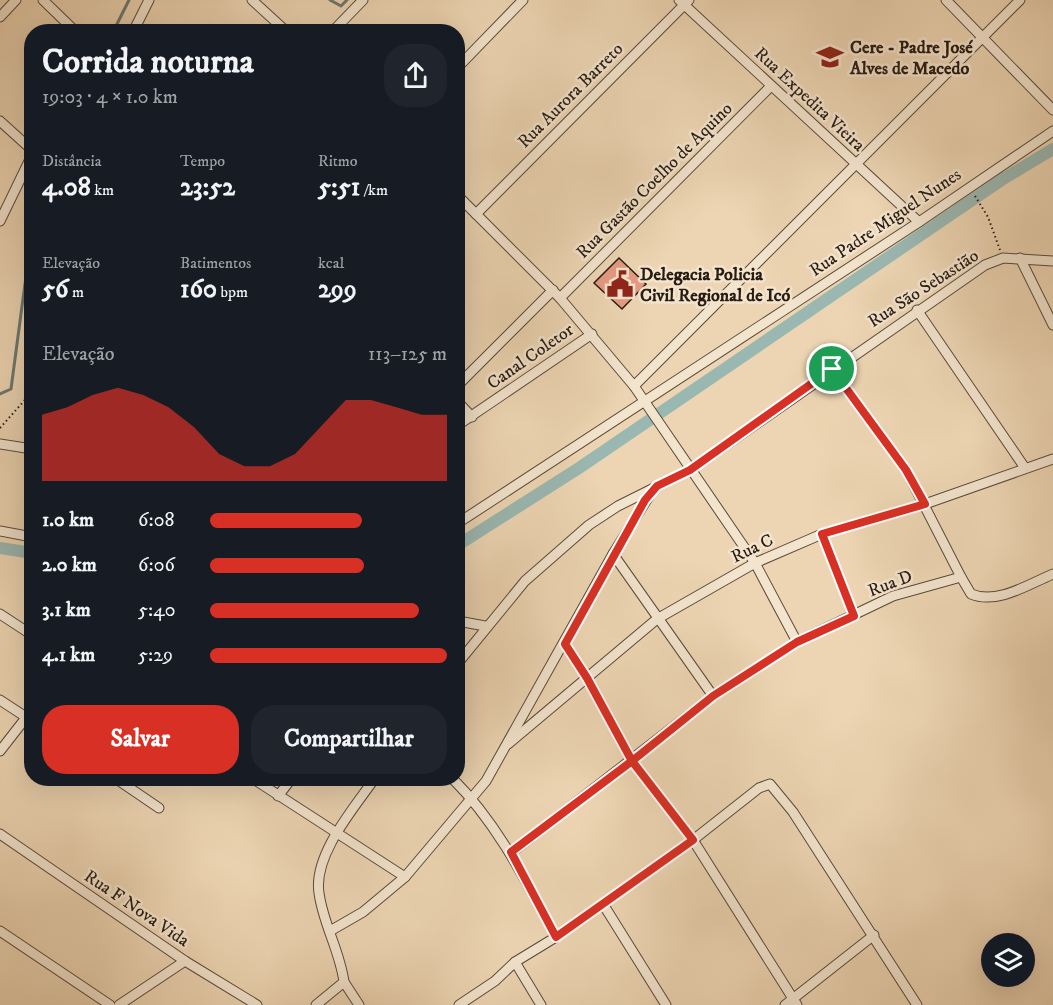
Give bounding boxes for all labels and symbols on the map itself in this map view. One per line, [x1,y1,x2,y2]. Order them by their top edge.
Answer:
place label: Cere - Padre José Alves de Macedo [849,37,973,80]
street label: Rua Aurora Barreto [513,38,628,153]
school or university icon: Cere - Padre José Alves de Macedo [815,42,845,72]
street label: Rua Expedita Vieira [749,43,870,157]
street label: Rua Gastão Coelho de Aquino [572,98,738,263]
street label: Rua Padre Miguel Nunes [805,164,966,282]
street label: Rua São Sebastião [864,245,983,333]
place label: Delegacia Policia Civil Regional de Icó [640,264,790,307]
public building icon: Delegacia Policia Civil Regional de Icó [605,269,635,299]
street label: Canal Coletor [483,319,578,395]
pin [806,343,857,394]
street label: Rua C [728,529,777,568]
street label: Rua D [865,565,916,602]
street label: Rua F Nova Vida [80,866,194,952]

